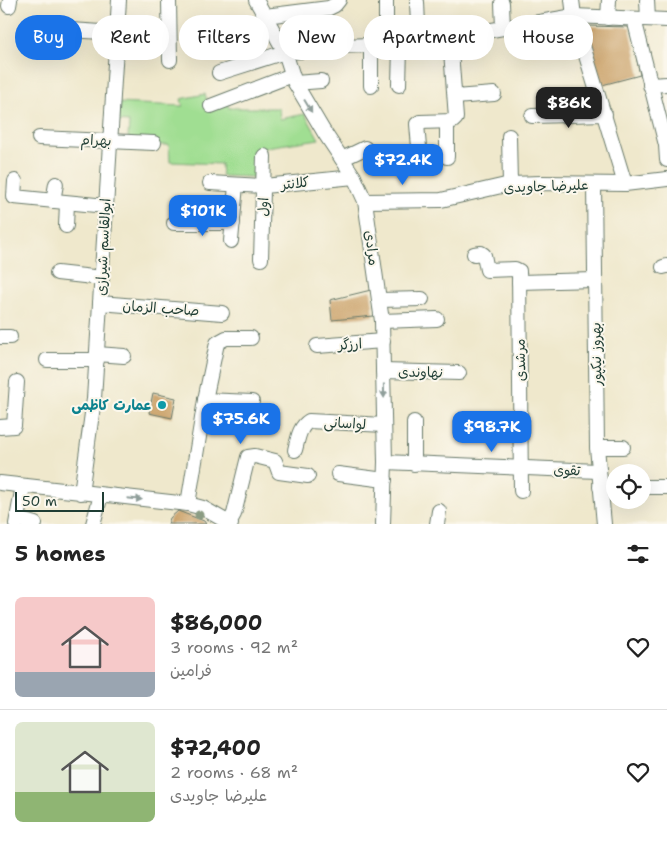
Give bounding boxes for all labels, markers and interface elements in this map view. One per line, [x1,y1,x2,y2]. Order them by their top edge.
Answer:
chip: Buy [15,15,82,60]
chip: Rent [92,15,169,60]
chip: Filters [179,15,269,60]
chip: New [279,15,354,60]
chip: Apartment [364,15,494,60]
chip: House [504,15,593,60]
pin: $86K [539,86,599,129]
text: $86K [547,92,591,113]
one-way arrow [304,99,313,112]
street label: بهرام [80,130,112,152]
pin: $72.4K [362,144,444,186]
text: $72.4K [374,149,432,170]
street label: کلانتر [279,173,310,194]
street label: علیرضا جاویدی [503,176,589,196]
pin: $101K [168,194,238,237]
street label: اول [254,197,272,217]
street label: ابوالقاسم شیرازی [91,198,117,296]
text: $101K [180,200,226,221]
street label: مرادی [361,229,383,267]
street label: صاحب الزمان [122,296,200,320]
street label: بهروز نیکپور [586,322,607,387]
street label: ارزگر [336,334,363,354]
street label: مرشدی [511,339,529,381]
street label: نهاوندی [398,363,444,381]
one-way arrow [380,383,388,399]
place label: عمارت کاظمی [71,396,152,414]
marker: عمارت کاظمی [156,399,168,411]
pin: $75.6K [200,402,282,445]
text: $75.6K [212,408,270,429]
pin: $98.7K [451,410,533,453]
street label: لواسانی [323,413,367,433]
text: $98.7K [463,416,521,437]
street label: تقوی [553,461,582,479]
map controls [606,464,651,509]
button: locate [606,464,651,509]
scale bar [15,489,104,512]
text: 50 m [22,492,57,510]
one-way arrow [128,495,144,503]
text: 5 homes [15,540,106,568]
icon: filters [624,540,652,568]
text: $86,000 [170,609,263,637]
icon: home [55,617,115,677]
icon: heart [624,633,652,661]
text: 3 rooms · 92 m² [170,637,298,658]
text: فرامین [170,660,212,681]
text: $72,400 [170,734,261,762]
icon: home [55,742,115,802]
icon: heart [624,758,652,786]
text: 2 rooms · 68 m² [170,762,298,783]
text: علیرضا جاویدی [170,785,267,806]

